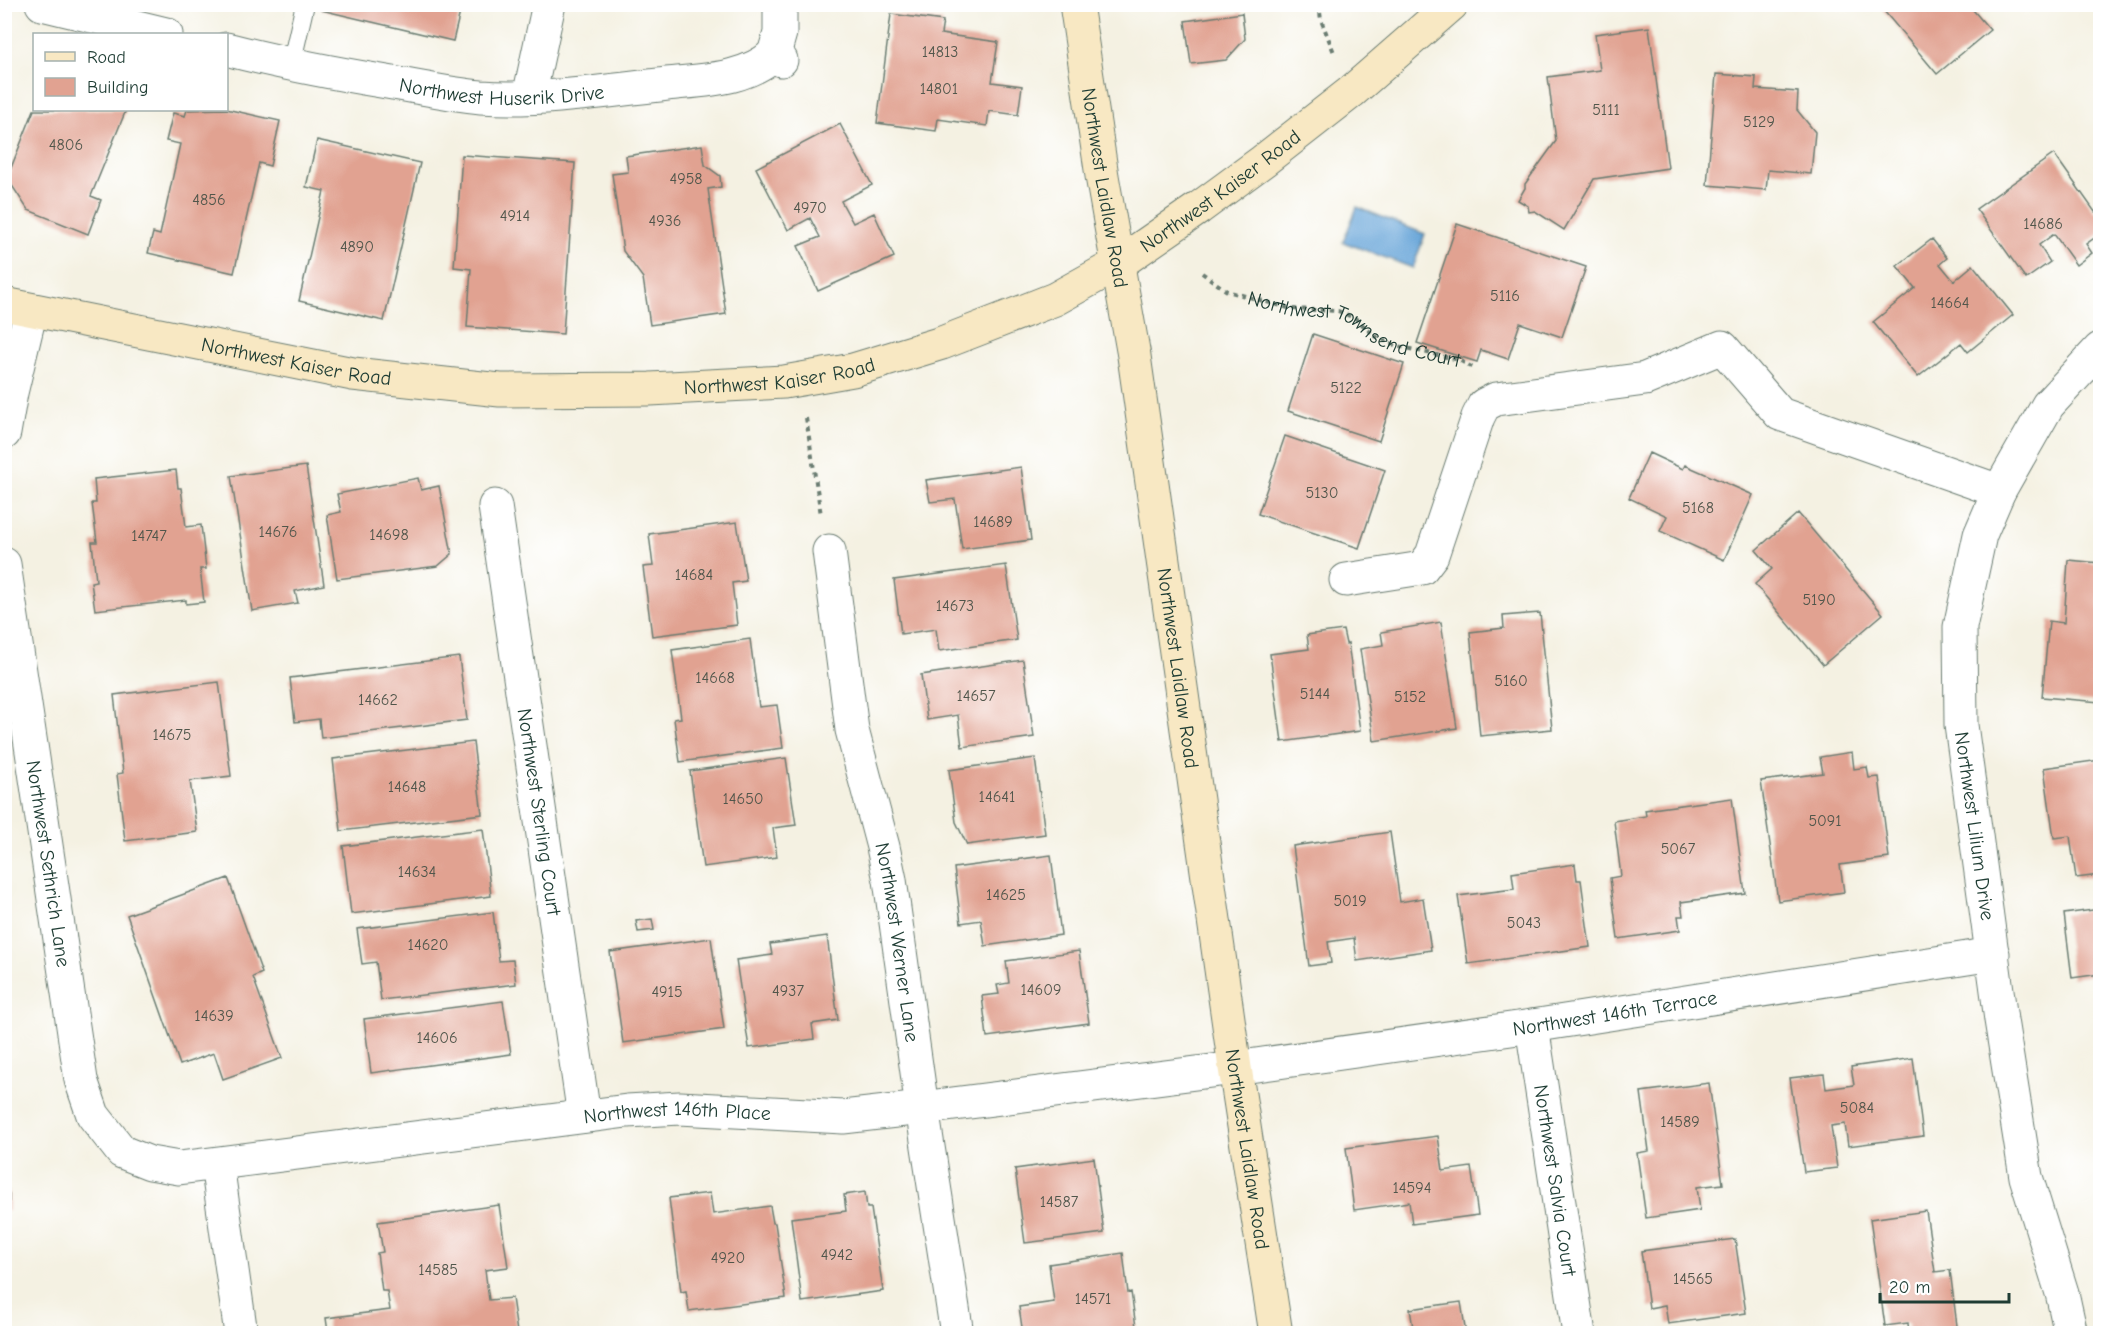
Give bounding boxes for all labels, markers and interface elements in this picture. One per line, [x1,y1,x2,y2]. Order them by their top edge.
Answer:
legend [33,33,228,111]
house number: 14813 [922,43,958,61]
text: Road [87,47,126,68]
street label: Northwest Huserik Drive [397,73,605,110]
text: Building [87,77,149,98]
house number: 14801 [920,80,958,98]
street label: Northwest Laidlaw Road [1077,86,1133,290]
house number: 5111 [1592,101,1620,119]
house number: 5129 [1743,113,1775,131]
street label: Northwest Kaiser Road [1136,125,1305,257]
house number: 4806 [49,136,83,154]
house number: 4958 [669,170,703,188]
house number: 4856 [192,191,226,209]
house number: 4970 [793,199,827,217]
house number: 4914 [500,207,530,225]
house number: 4936 [648,212,682,230]
house number: 14686 [2023,215,2063,233]
house number: 4890 [340,238,374,256]
street label: Northwest Townsend Court [1245,286,1464,372]
house number: 5116 [1490,287,1520,305]
house number: 14664 [1930,294,1970,312]
street label: Northwest Kaiser Road [199,333,392,390]
street label: Northwest Kaiser Road [683,353,878,399]
house number: 5122 [1330,379,1362,397]
house number: 5130 [1306,484,1338,502]
house number: 5168 [1682,499,1714,517]
house number: 14689 [973,513,1013,531]
house number: 14676 [259,523,297,541]
house number: 14698 [369,526,409,544]
house number: 14747 [131,527,167,545]
house number: 14684 [675,566,713,584]
street label: Northwest Laidlaw Road [1152,566,1203,770]
house number: 5190 [1802,591,1836,609]
house number: 14673 [936,597,974,615]
house number: 14668 [695,669,735,687]
house number: 5160 [1494,672,1528,690]
house number: 5144 [1300,685,1330,703]
house number: 14657 [957,687,996,705]
house number: 5152 [1394,688,1426,706]
house number: 14662 [358,691,398,709]
street label: Northwest Sterling Court [513,707,566,918]
house number: 14675 [153,726,191,744]
street label: Northwest Lilium Drive [1950,730,1999,922]
street label: Northwest Sethrich Lane [21,759,75,969]
house number: 14648 [388,778,426,796]
house number: 14641 [979,788,1015,806]
house number: 14650 [722,790,764,808]
house number: 5091 [1808,812,1842,830]
house number: 5067 [1661,840,1696,858]
street label: Northwest Werner Lane [870,841,924,1044]
house number: 14634 [398,863,436,881]
house number: 14625 [986,886,1026,904]
house number: 5019 [1333,892,1367,910]
house number: 5043 [1507,914,1541,932]
house number: 14620 [408,936,448,954]
house number: 14609 [1021,981,1061,999]
house number: 4937 [772,982,804,1000]
house number: 4915 [651,983,683,1001]
street label: Northwest 146th Terrace [1511,986,1719,1041]
house number: 14639 [194,1007,234,1025]
house number: 14606 [416,1029,458,1047]
street label: Northwest Laidlaw Road [1220,1048,1274,1251]
street label: Northwest Salvia Court [1529,1083,1581,1279]
street label: Northwest 146th Place [582,1097,771,1128]
house number: 5084 [1840,1099,1874,1117]
house number: 14589 [1660,1113,1700,1131]
house number: 14594 [1393,1179,1431,1197]
house number: 14587 [1040,1193,1079,1211]
house number: 4942 [821,1246,853,1264]
house number: 4920 [711,1249,745,1267]
house number: 14585 [418,1261,458,1279]
scale bar [1880,1266,2009,1304]
house number: 14565 [1673,1270,1713,1288]
text: 20 m [1889,1277,1930,1298]
house number: 14571 [1075,1290,1111,1308]

